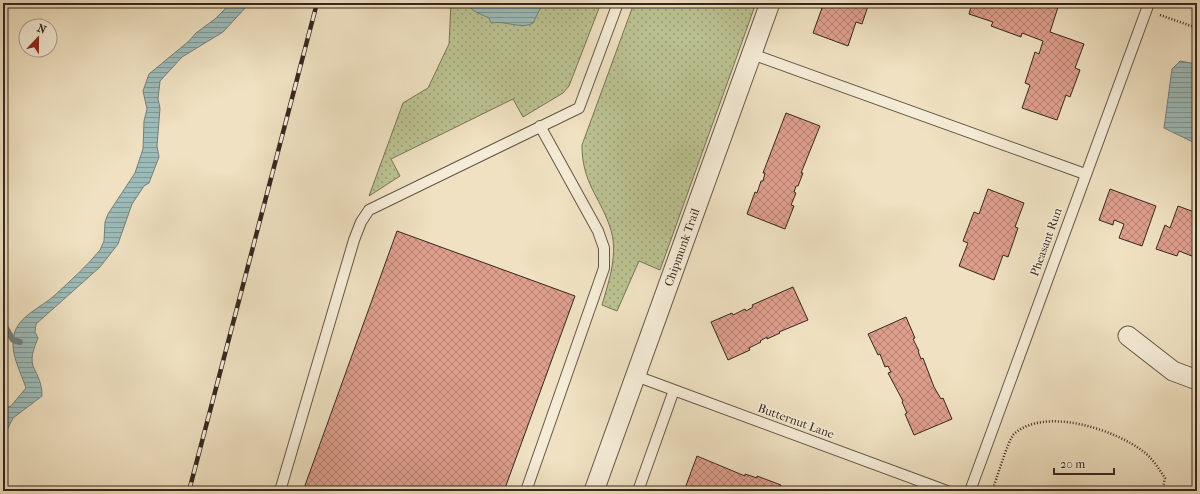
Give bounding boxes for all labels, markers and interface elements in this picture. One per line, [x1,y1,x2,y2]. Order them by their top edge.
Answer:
north arrow [18,18,58,58]
text: N [35,22,48,37]
street label: Chipmunk Trail [661,206,703,288]
street label: Pheasant Run [1027,206,1065,278]
street label: Butternut Lane [756,401,836,441]
scale bar [1054,450,1114,476]
text: 20 m [1060,457,1085,471]

